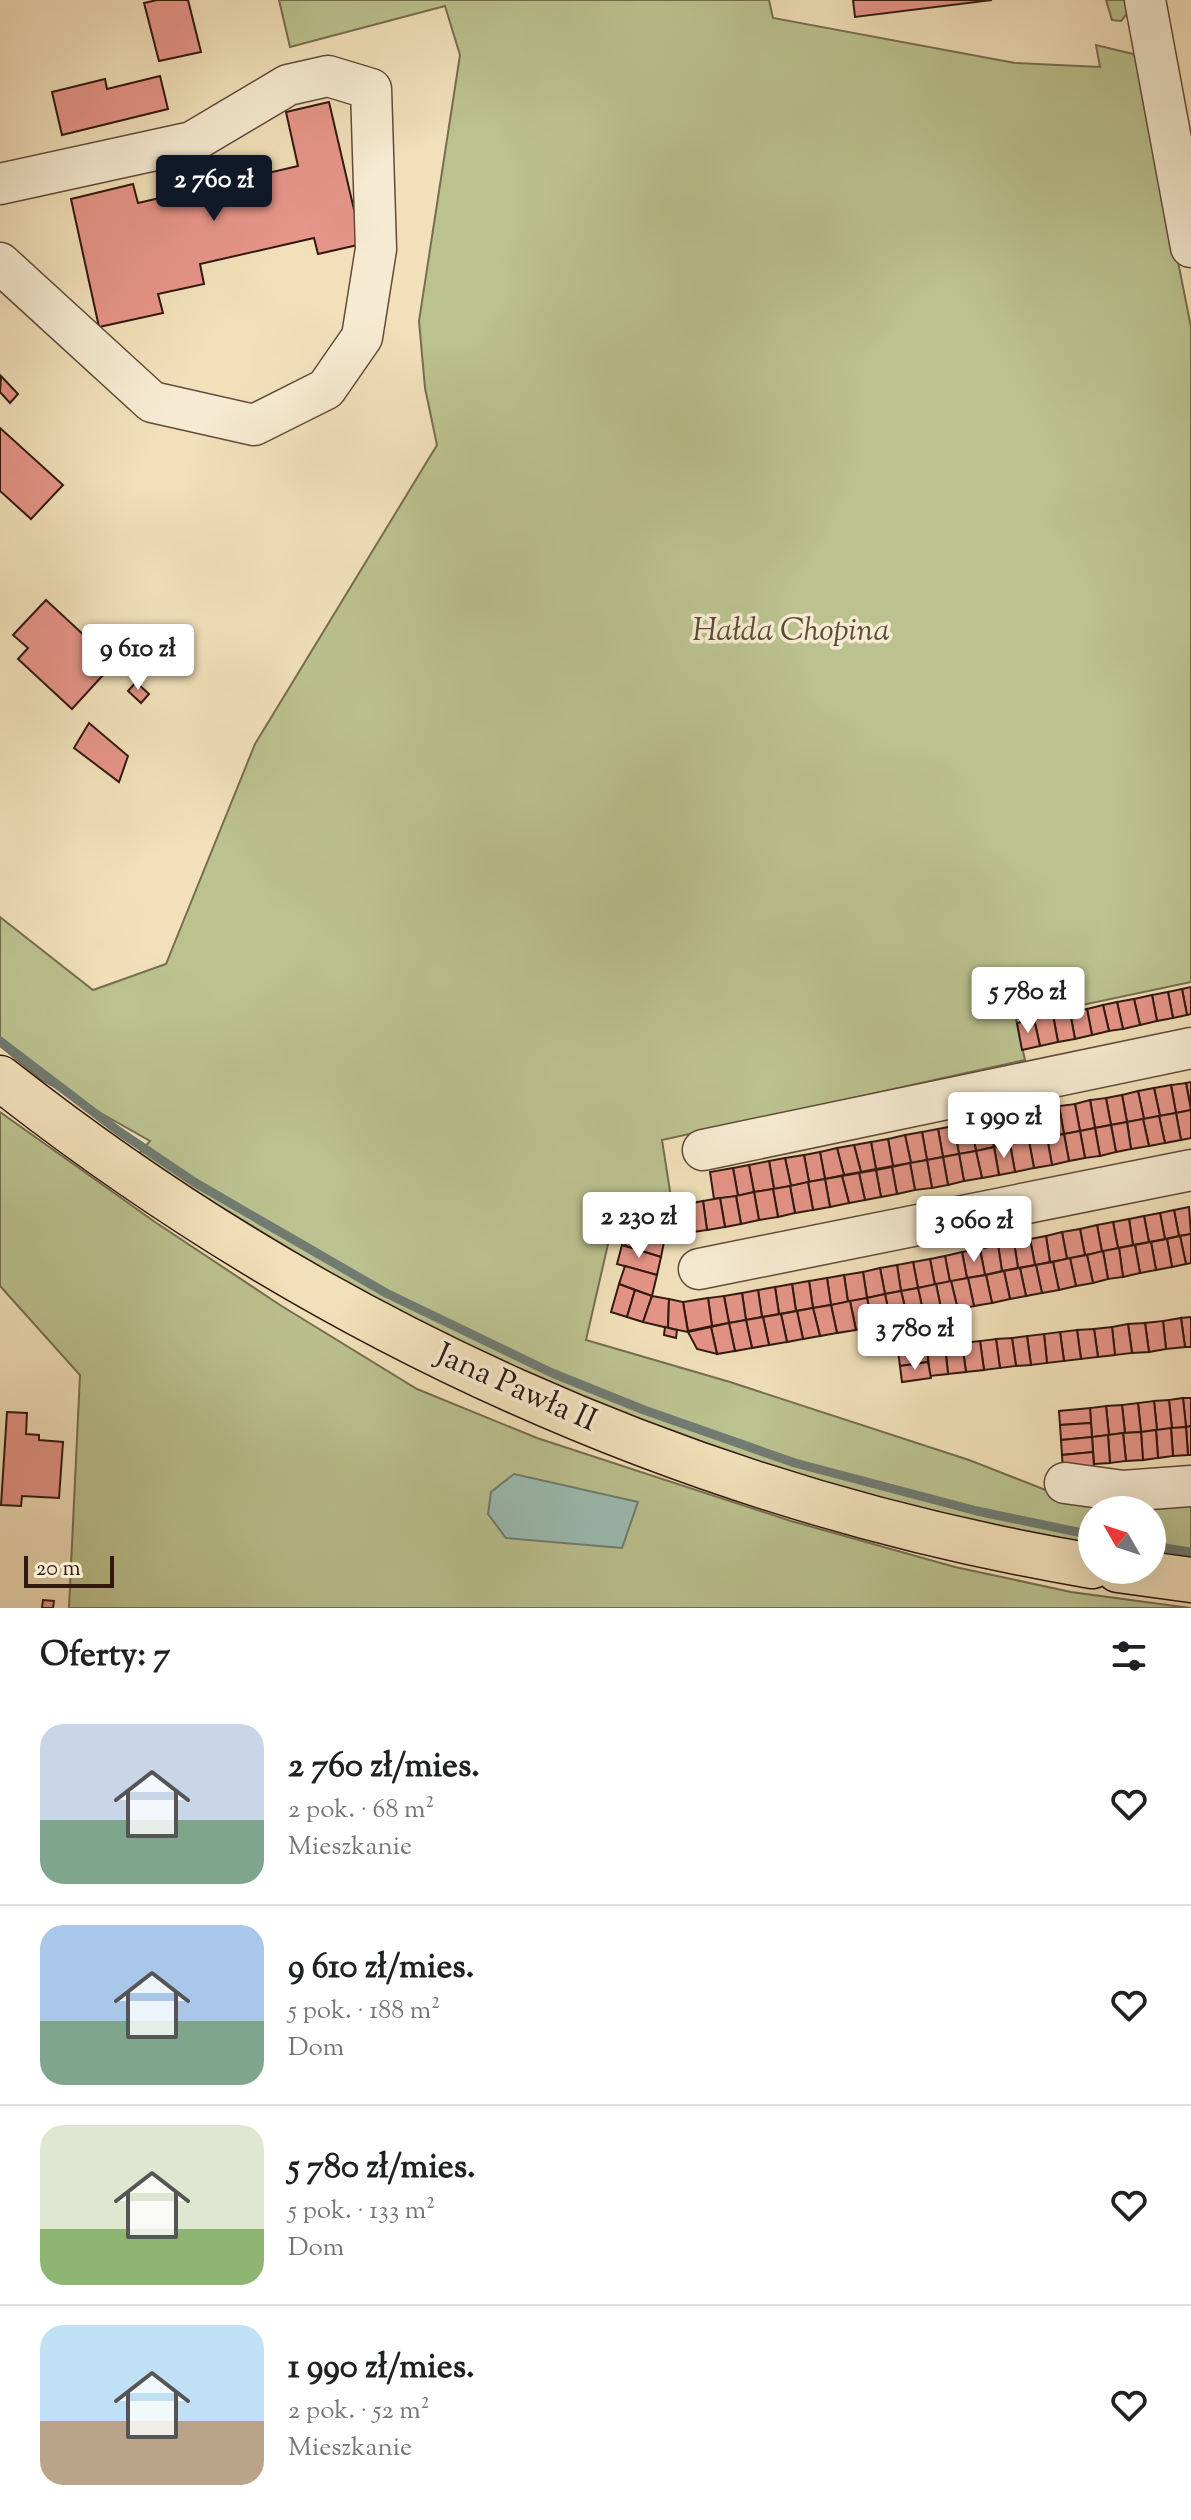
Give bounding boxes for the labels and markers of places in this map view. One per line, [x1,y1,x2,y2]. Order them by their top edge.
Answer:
pin: 2 760 zł [131,155,297,223]
pin: 9 610 zł [55,624,221,692]
pin: 5 780 zł [945,967,1111,1035]
pin: 1 990 zł [921,1092,1087,1160]
pin: 2 230 zł [556,1192,722,1260]
pin: 3 060 zł [891,1196,1057,1264]
pin: 3 780 zł [832,1304,998,1372]

